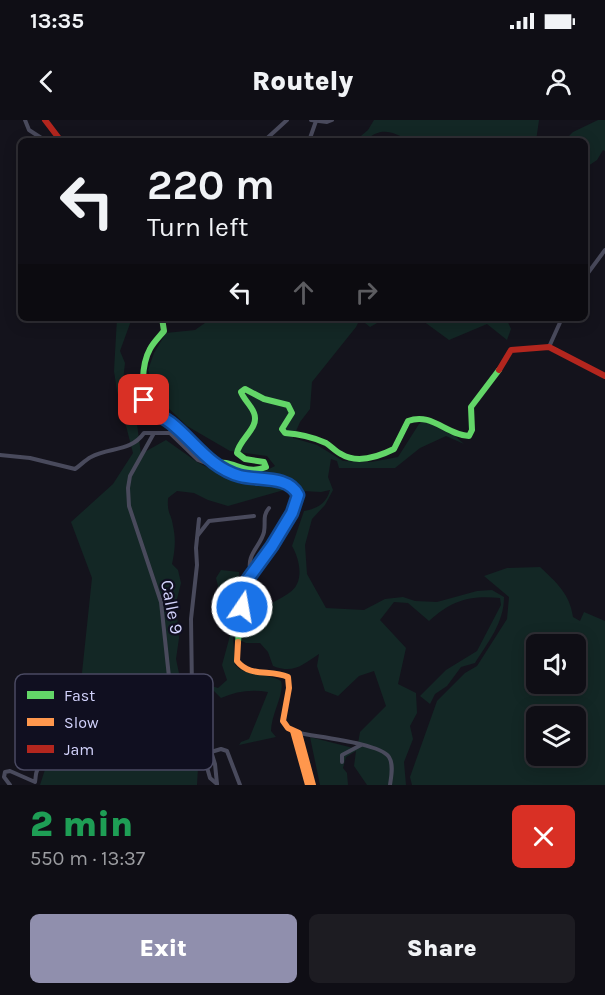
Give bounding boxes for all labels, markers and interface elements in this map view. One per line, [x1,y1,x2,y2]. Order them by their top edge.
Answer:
text: 13:35 [30,8,84,34]
icon: back [30,65,63,98]
text: Routely [252,65,353,97]
icon: person [542,65,575,98]
text: 220 m [147,160,275,210]
icon: left [48,162,126,240]
text: Turn left [147,211,248,243]
icon: left [224,276,257,309]
icon: ahead [287,276,320,309]
icon: right [350,276,383,309]
pin [118,374,169,425]
icon: arrive [127,383,160,416]
position arrow [210,575,274,639]
street label: Calle 9 [156,578,188,636]
map controls [526,634,586,766]
button: sound [526,634,586,694]
legend [15,674,213,770]
text: Fast [64,686,95,705]
button: layers [526,706,586,766]
text: Slow [64,713,99,732]
text: Jam [64,740,94,759]
text: 2 min [30,803,133,845]
button: close [512,805,575,868]
text: 550 m · 13:37 [30,847,145,870]
button: Exit [30,914,297,983]
button: Share [309,914,575,983]

